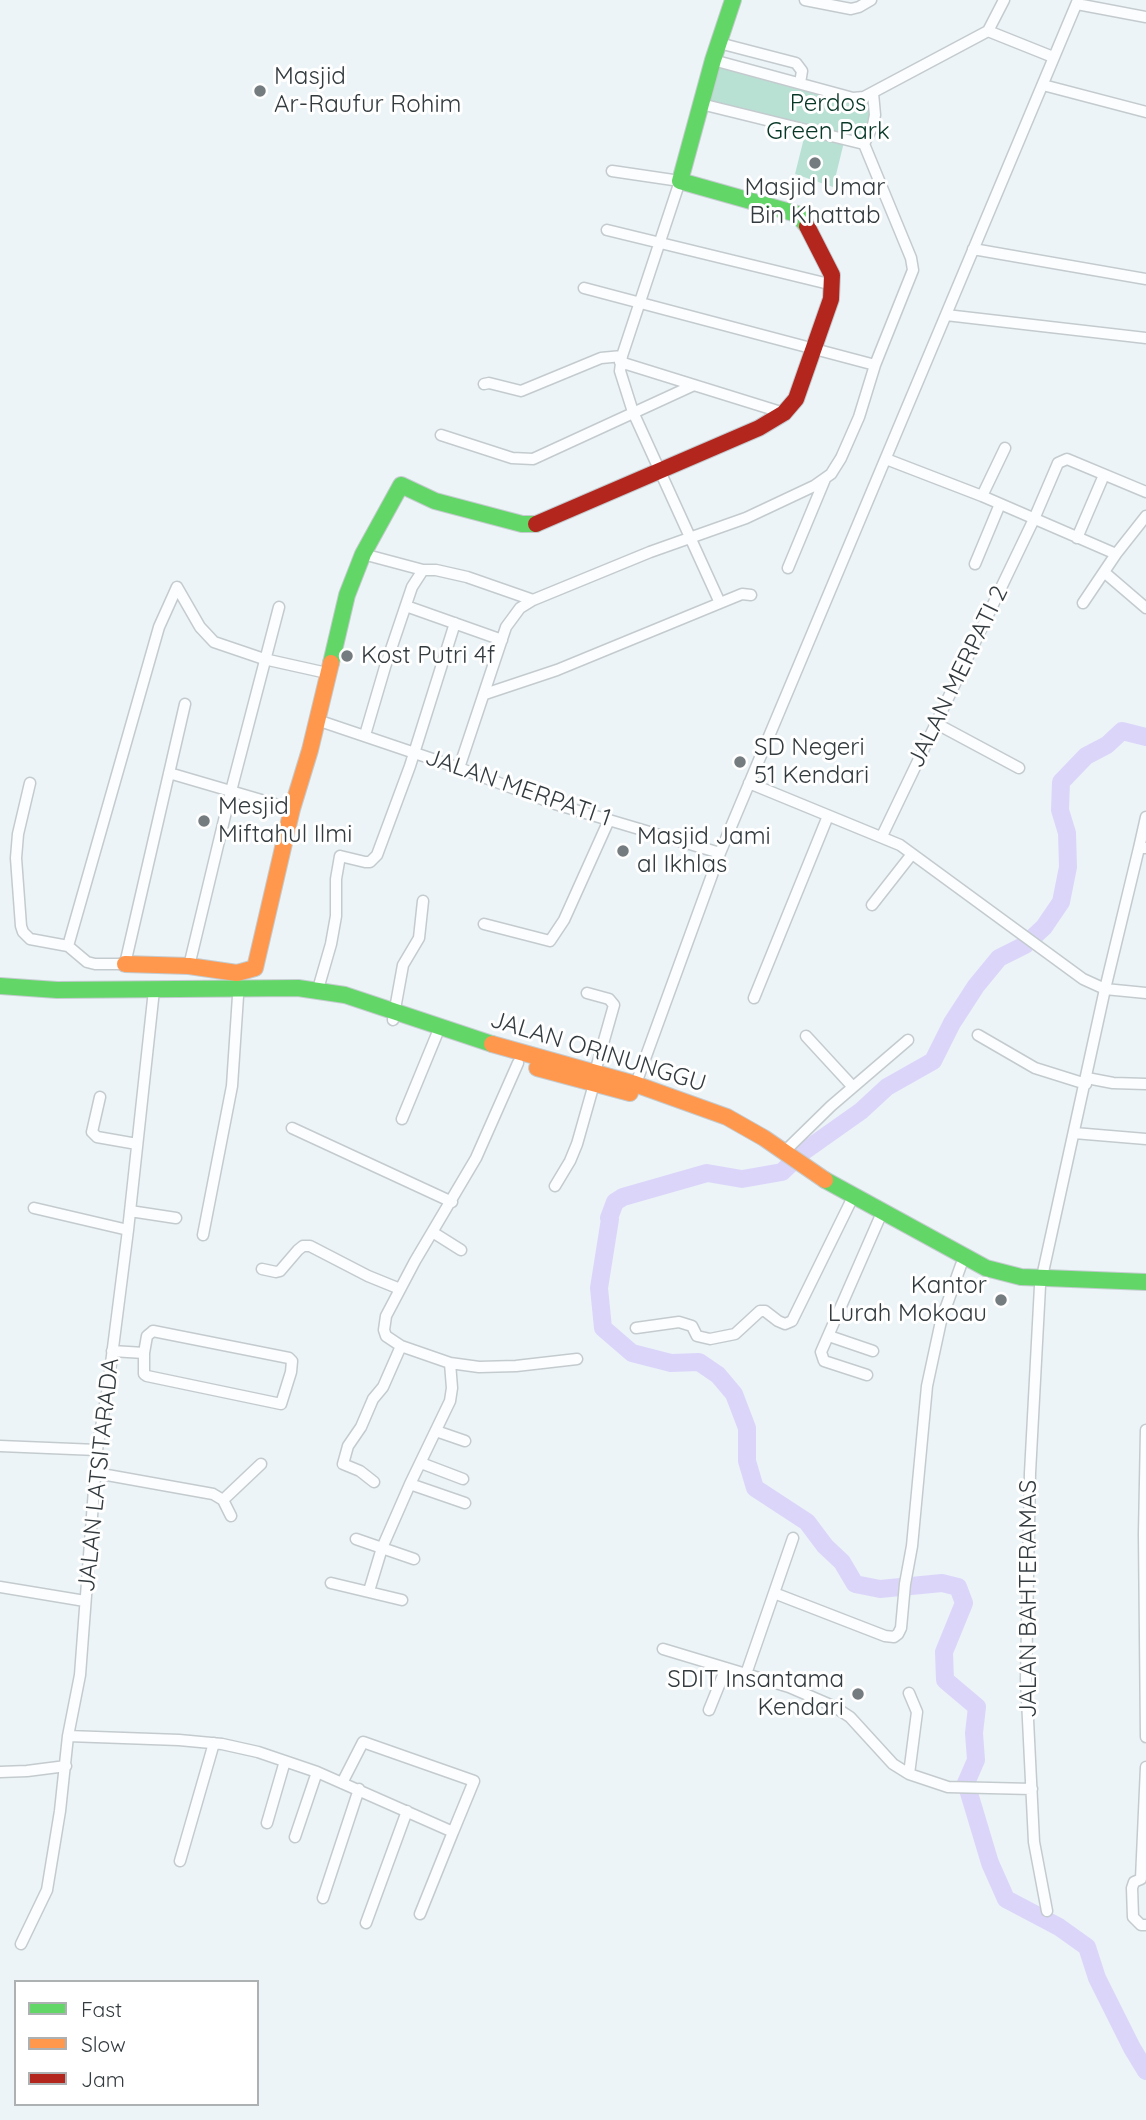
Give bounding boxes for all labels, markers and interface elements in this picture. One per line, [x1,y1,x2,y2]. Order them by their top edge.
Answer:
place label: Masjid Ar-Raufur Rohim [274,63,461,119]
marker: Masjid Ar-Raufur Rohim [252,83,268,99]
park label: Perdos Green Park [766,90,890,146]
marker: Masjid Umar Bin Khattab [807,155,823,171]
place label: Masjid Umar Bin Khattab [744,174,886,230]
street label: JALAN MERPATI 2 [901,581,1015,773]
place label: Kost Putri 4f [361,642,495,670]
marker: Kost Putri 4f [339,648,355,664]
place label: SD Negeri 51 Kendari [754,734,869,790]
street label: JALAN MERPATI 1 [421,743,615,833]
marker: SD Negeri 51 Kendari [732,754,748,770]
place label: Mesjid Miftahul Ilmi [218,793,352,849]
marker: Mesjid Miftahul Ilmi [196,813,212,829]
place label: Masjid Jami al Ikhlas [637,823,771,879]
marker: Masjid Jami al Ikhlas [615,843,631,859]
street label: JALAN ORINUNGGU [487,1005,709,1099]
place label: Kantor Lurah Mokoau [828,1272,987,1328]
marker: Kantor Lurah Mokoau [993,1292,1009,1308]
street label: JALAN LATSITARADA [72,1356,126,1594]
street label: JALAN BAHTERAMAS [1015,1480,1043,1718]
place label: SDIT Insantama Kendari [667,1666,844,1722]
marker: SDIT Insantama Kendari [850,1686,866,1702]
legend [14,1980,259,2106]
text: Fast [81,1996,122,2022]
text: Slow [81,2031,126,2057]
text: Jam [81,2066,125,2092]

